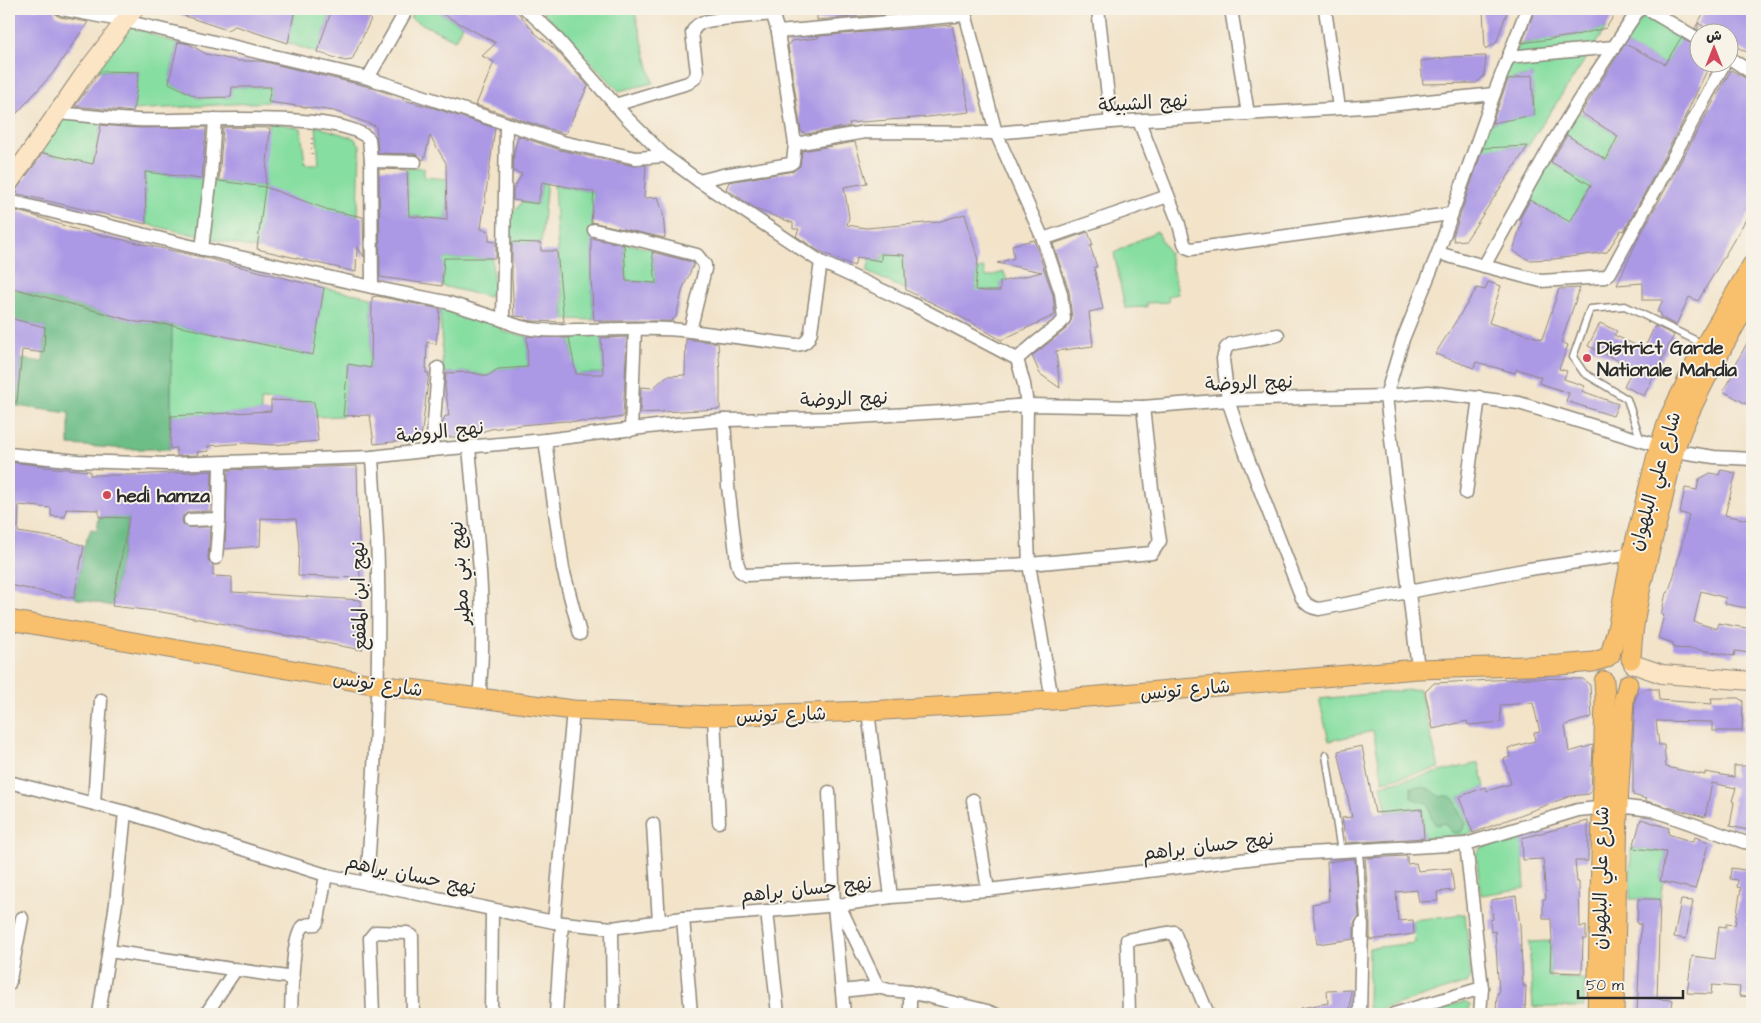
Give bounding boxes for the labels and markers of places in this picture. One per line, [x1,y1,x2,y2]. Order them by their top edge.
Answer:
place label: District Garde Nationale Mahdia [1597,335,1737,384]
marker: District Garde Nationale Mahdia [1581,352,1593,364]
place label: hedi hamza [117,483,210,510]
marker: hedi hamza [101,489,113,501]

